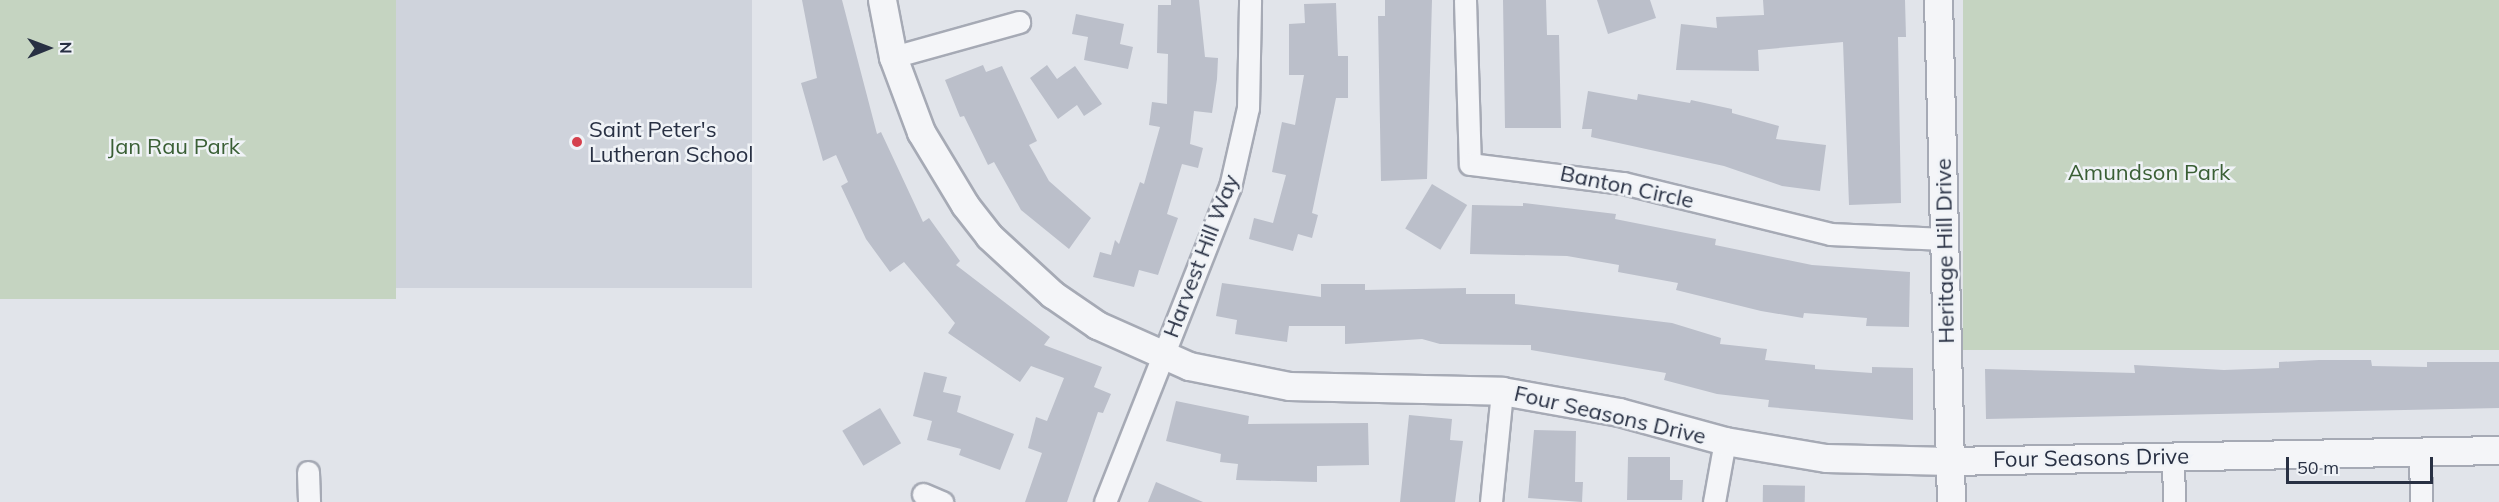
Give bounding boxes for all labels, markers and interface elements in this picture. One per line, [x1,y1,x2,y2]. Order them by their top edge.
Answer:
north arrow [18,18,78,78]
text: N [56,41,76,54]
place label: Saint Peter's Lutheran School [589,116,754,168]
park label: Jan Rau Park [108,134,240,160]
marker: Saint Peter's Lutheran School [570,135,584,149]
street label: Heritage Hill Drive [1930,158,1960,344]
street label: Banton Circle [1558,160,1696,214]
park label: Amundson Park [2068,160,2230,186]
street label: Harvest Hill Way [1158,171,1244,341]
street label: Four Seasons Drive [1512,380,1708,450]
street label: Four Seasons Drive [1993,443,2189,473]
scale bar [2289,445,2436,483]
text: 50 m [2297,456,2339,479]

